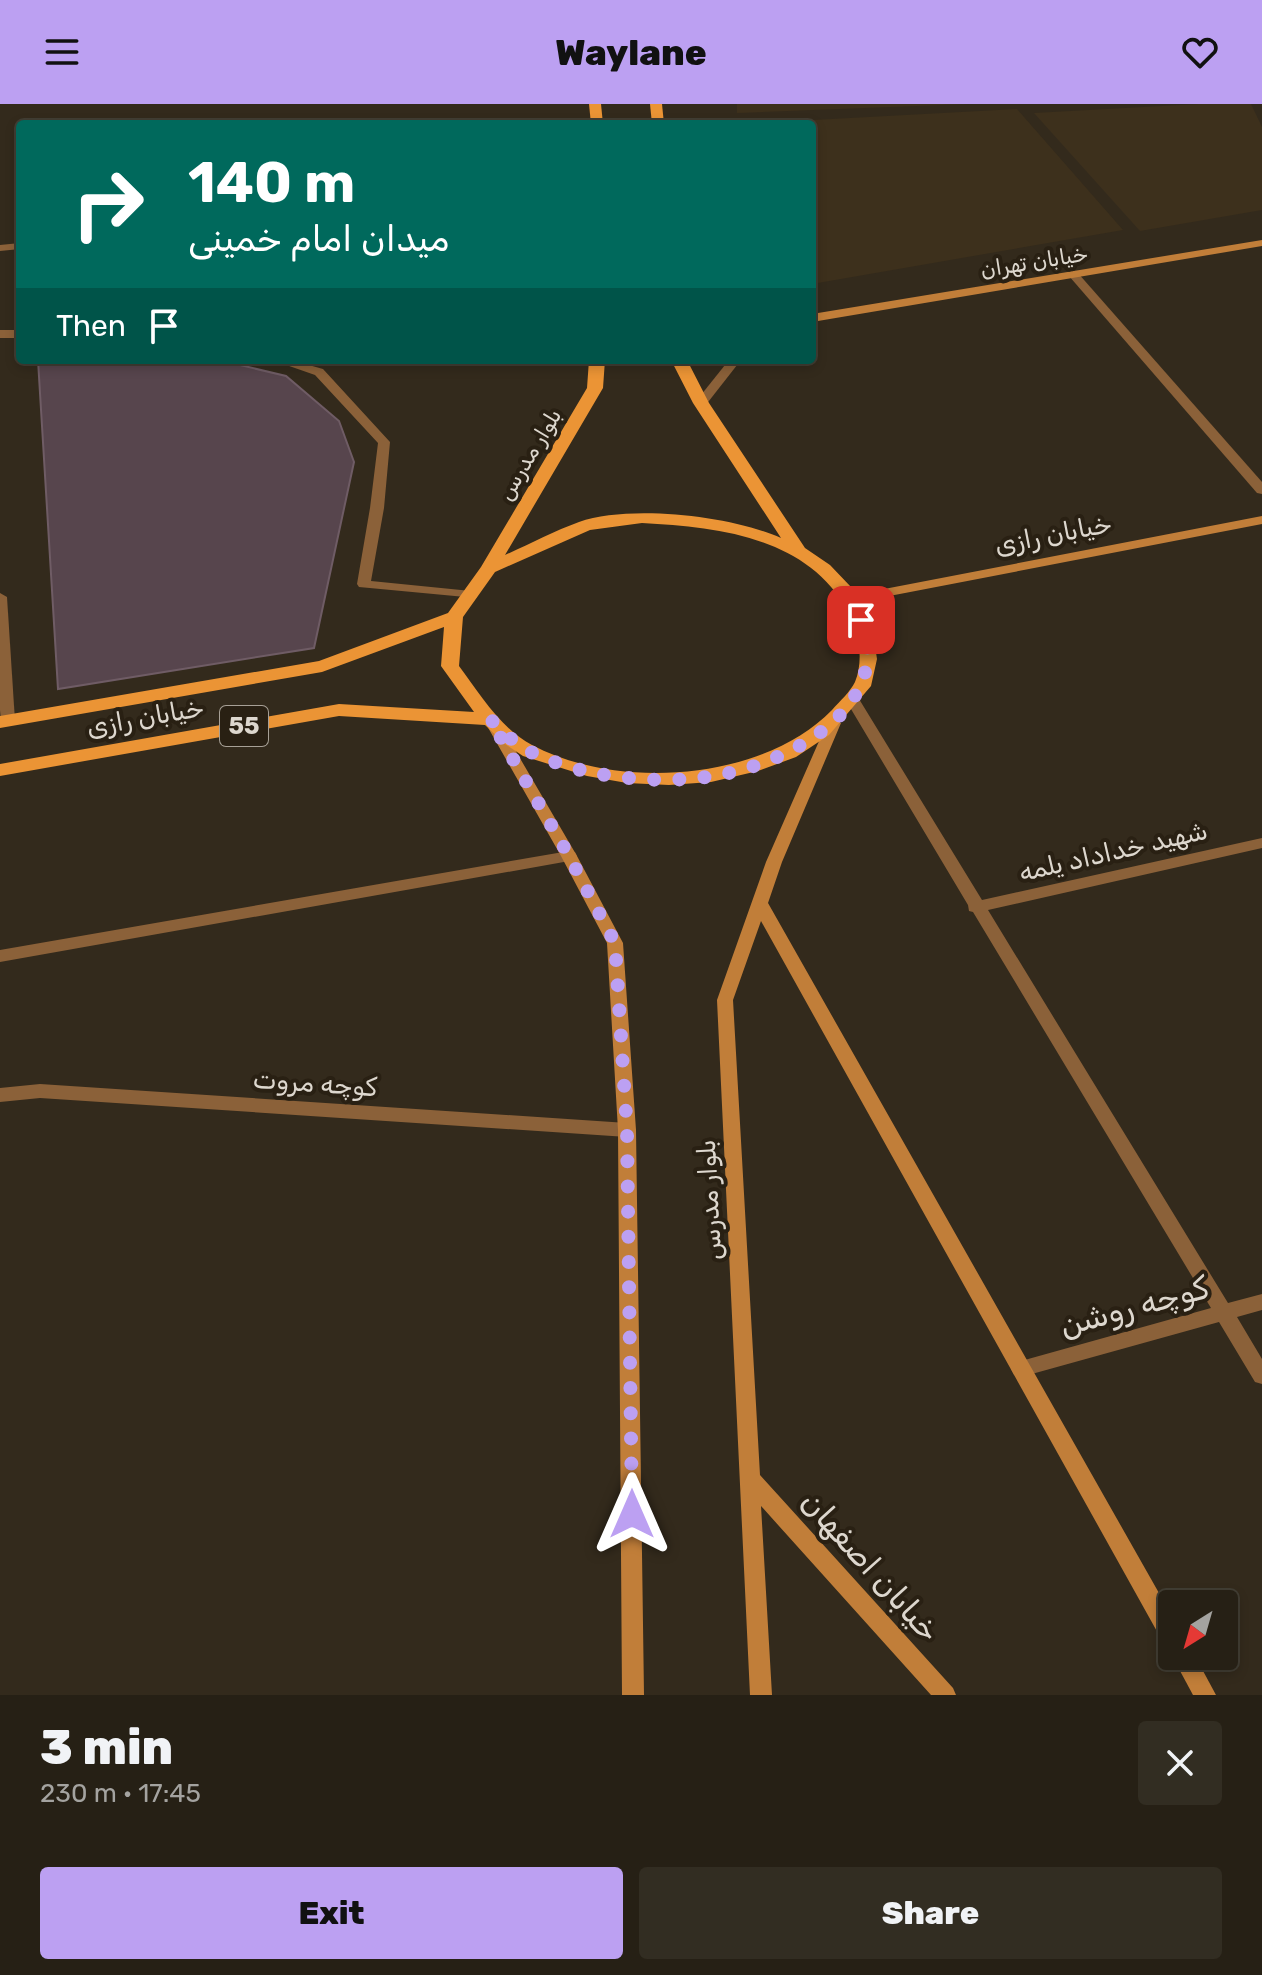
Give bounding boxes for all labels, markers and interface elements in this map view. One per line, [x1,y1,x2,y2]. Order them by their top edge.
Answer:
icon: menu [40,30,84,74]
icon: heart [1178,30,1222,74]
text: Waylane [555,31,707,74]
text: 140 m [188,150,355,216]
icon: right [56,152,160,256]
text: میدان امام خمینی [188,217,449,260]
street label: خیابان تهران [978,240,1090,283]
icon: arrive [142,304,186,348]
text: Then [56,308,126,344]
street label: بلوار مدرس [492,404,567,505]
street label: خیابان رازی [992,508,1114,561]
pin [827,586,895,654]
icon: arrive [839,598,883,642]
street label: خیابان رازی [84,692,206,743]
road number: 55 [220,706,268,746]
street label: شهید خداداد یلمه [1016,815,1210,888]
street label: کوچه مروت [252,1064,378,1103]
street label: بلوار مدرس [691,1139,728,1261]
street label: کوچه روشن [1056,1268,1213,1344]
position arrow [590,1472,674,1556]
street label: خیابان اصفهان [793,1483,949,1649]
north arrow [1158,1590,1238,1670]
map controls [1158,1590,1238,1670]
text: 3 min [40,1719,173,1776]
button: close [1138,1721,1222,1805]
text: 230 m · 17:45 [40,1778,201,1809]
button: Exit [40,1867,623,1959]
button: Share [639,1867,1222,1959]

